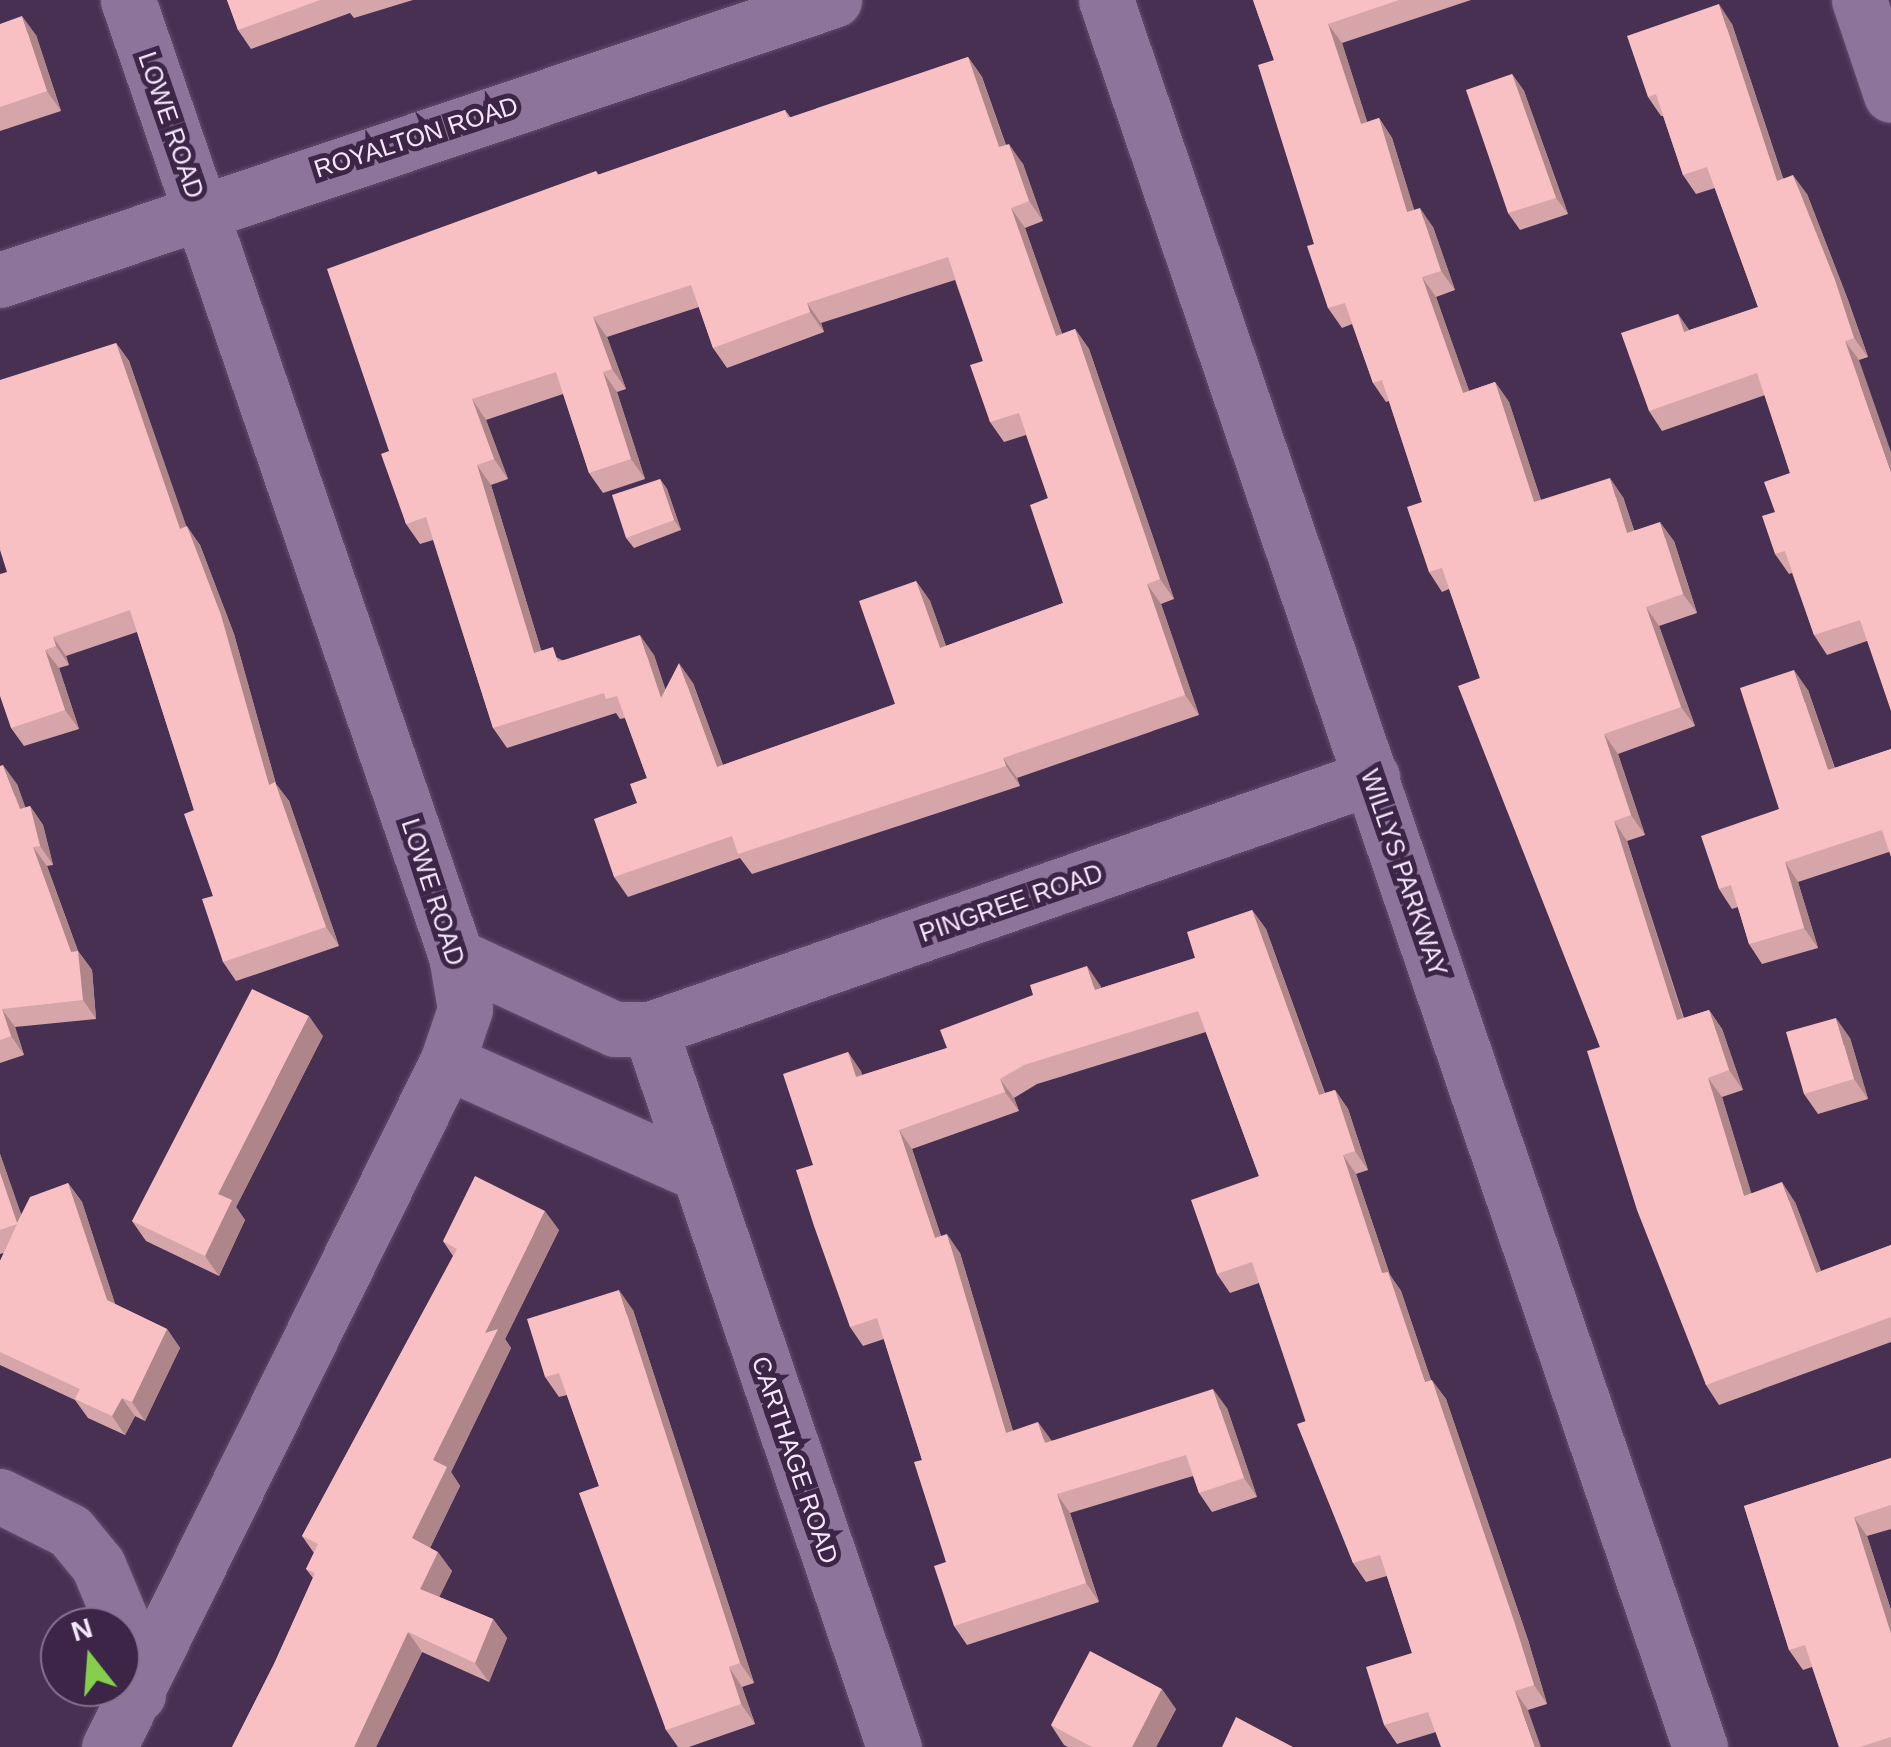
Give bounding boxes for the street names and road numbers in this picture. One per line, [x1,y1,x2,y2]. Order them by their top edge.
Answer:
street label: LOWE ROAD [132,48,210,202]
street label: ROYALTON ROAD [310,90,522,184]
street label: WILLYS PARKWAY [1354,765,1454,981]
street label: LOWE ROAD [395,815,471,969]
street label: PINGREE ROAD [915,858,1107,948]
street label: CARTHAGE ROAD [745,1352,845,1568]

